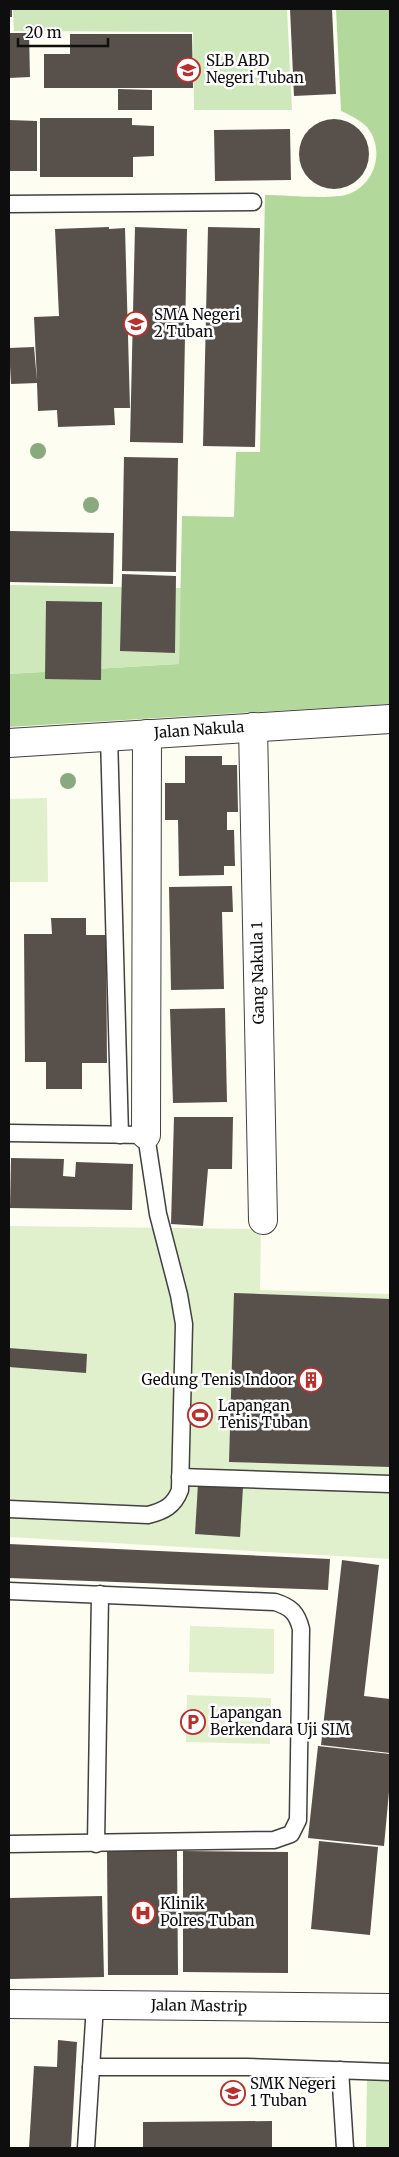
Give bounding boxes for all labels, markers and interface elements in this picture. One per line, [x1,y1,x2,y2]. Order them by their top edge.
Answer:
scale bar [18,15,108,47]
text: 20 m [25,23,62,42]
place label: SLB ABD Negeri Tuban [206,51,304,87]
school or university icon: SLB ABD Negeri Tuban [175,57,201,83]
place label: SMA Negeri 2 Tuban [154,305,240,341]
school or university icon: SMA Negeri 2 Tuban [123,311,149,337]
street label: Jalan Nakula [152,717,245,742]
street label: Gang Nakula 1 [247,921,268,1024]
building icon: Gedung Tenis Indoor [298,1367,324,1393]
place label: Gedung Tenis Indoor [141,1370,294,1389]
place label: Lapangan Tenis Tuban [218,1396,308,1432]
sports icon: Lapangan Tenis Tuban [187,1402,213,1428]
place label: Lapangan Berkendara Uji SIM [210,1703,350,1739]
parking icon: Lapangan Berkendara Uji SIM [180,1709,206,1735]
place label: Klinik Polres Tuban [160,1894,255,1930]
hospital icon: Klinik Polres Tuban [130,1900,156,1926]
street label: Jalan Mastrip [150,1995,247,2016]
place label: SMK Negeri 1 Tuban [250,2074,336,2110]
school or university icon: SMK Negeri 1 Tuban [220,2080,246,2106]

